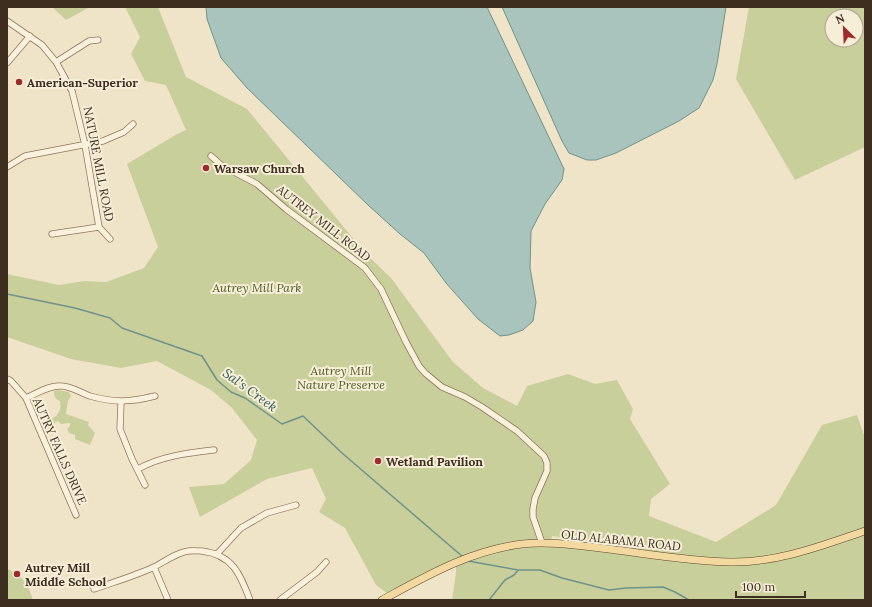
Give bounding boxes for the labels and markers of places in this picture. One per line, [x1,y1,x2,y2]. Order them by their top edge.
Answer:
place label: American-Superior [27,75,138,90]
marker: American-Superior [14,77,24,87]
place label: Warsaw Church [214,161,305,176]
marker: Warsaw Church [201,163,211,173]
place label: Wetland Pavilion [386,454,483,469]
marker: Wetland Pavilion [373,456,383,466]
place label: Autrey Mill Middle School [25,560,107,589]
marker: Autrey Mill Middle School [12,569,22,579]

